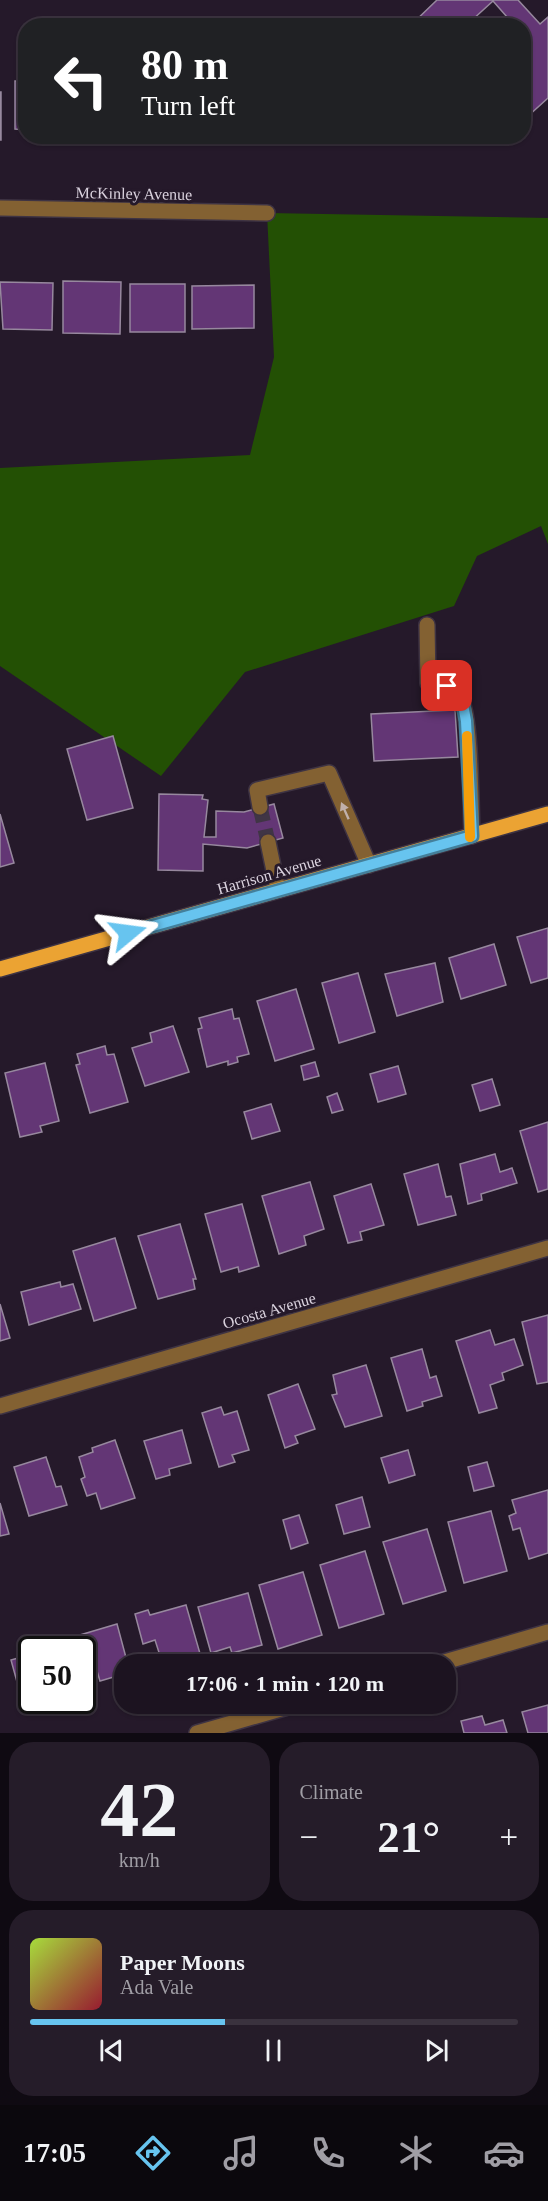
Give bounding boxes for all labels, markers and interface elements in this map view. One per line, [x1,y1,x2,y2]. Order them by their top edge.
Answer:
icon: left [42,42,120,120]
text: 80 m [141,42,229,88]
text: Turn left [141,91,235,121]
street label: McKinley Avenue [76,184,192,204]
pin [421,660,472,711]
icon: arrive [430,669,463,702]
one-way arrow [341,803,350,820]
street label: Harrison Avenue [215,851,323,897]
position arrow [96,901,160,965]
street label: Ocosta Avenue [221,1289,318,1332]
speed limit sign: 50 [18,1636,96,1714]
text: 17:06 · 1 min · 120 m [186,1671,384,1696]
text: 42 [100,1766,178,1853]
text: Climate [300,1781,363,1803]
text: 21° [377,1812,440,1862]
text: − [300,1819,318,1855]
text: + [499,1819,518,1855]
text: km/h [119,1849,160,1871]
text: Paper Moons [120,1950,245,1975]
text: Ada Vale [120,1976,194,1998]
icon: previous [95,2034,128,2067]
icon: pause [257,2034,290,2067]
icon: next [420,2034,453,2067]
icon: directions [132,2132,174,2174]
icon: music [220,2132,262,2174]
icon: phone [307,2132,349,2174]
icon: climate [395,2132,437,2174]
icon: car [483,2132,525,2174]
text: 17:05 [23,2138,86,2168]

